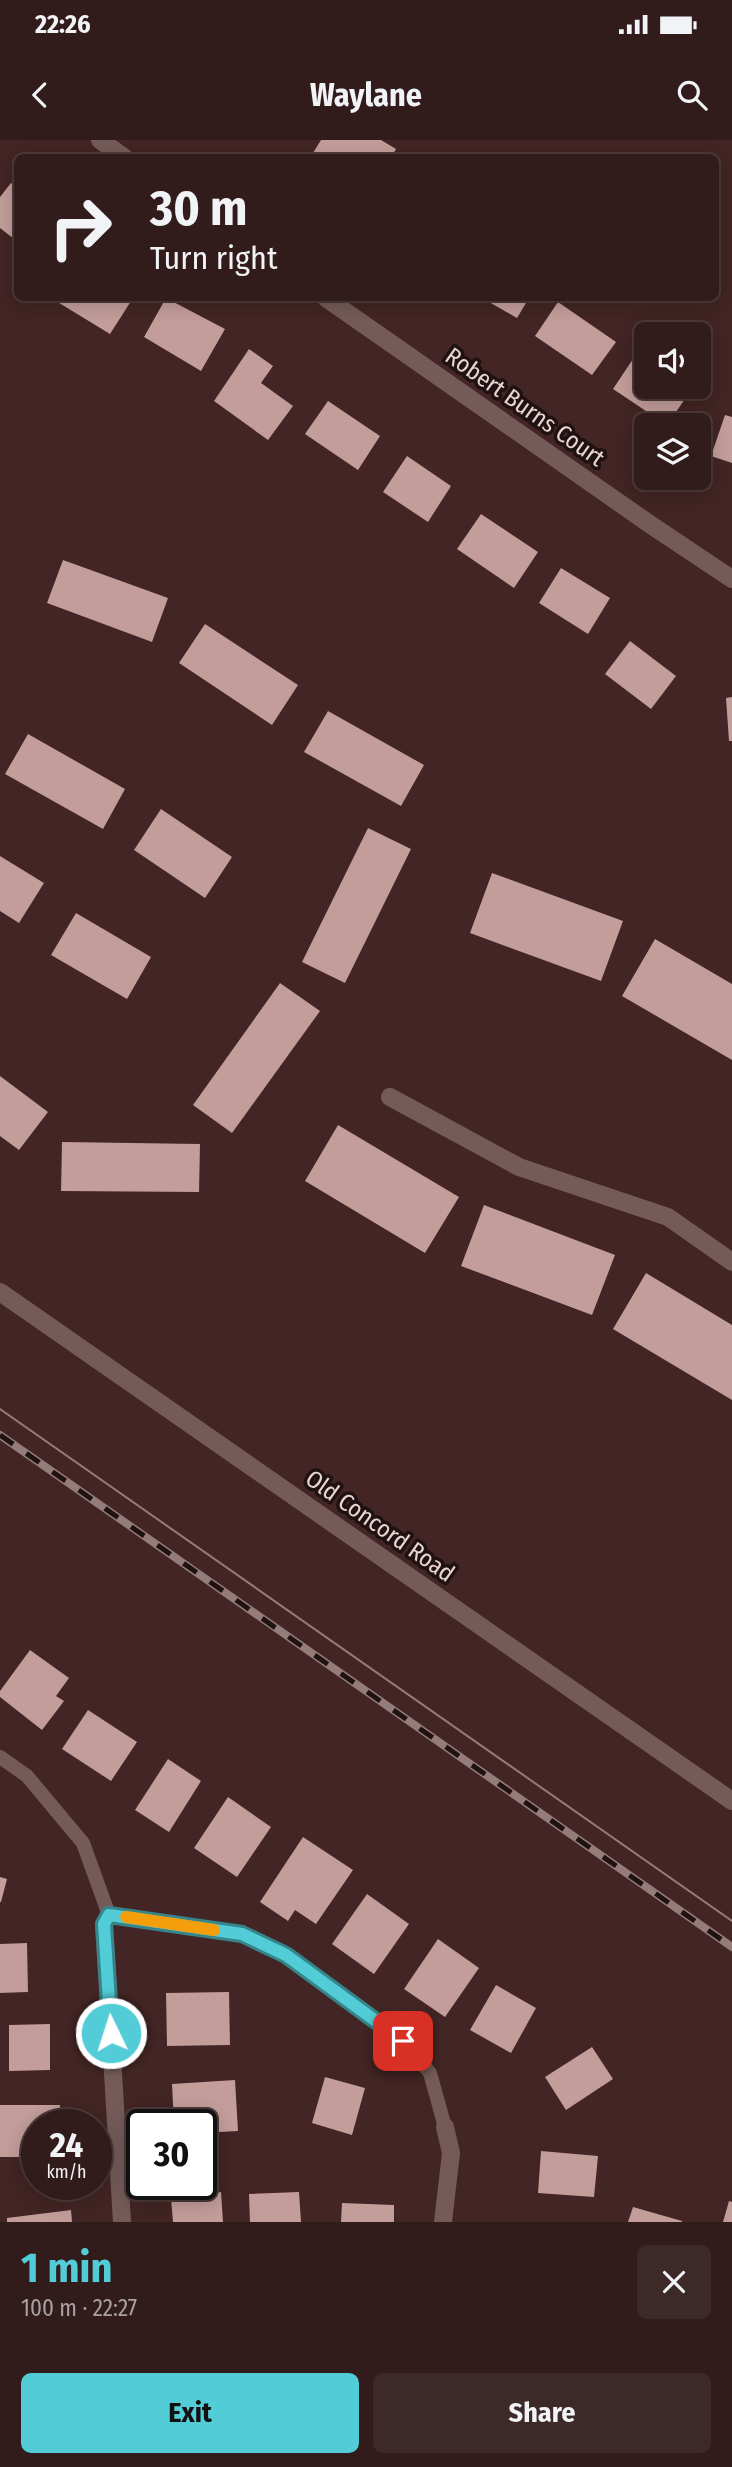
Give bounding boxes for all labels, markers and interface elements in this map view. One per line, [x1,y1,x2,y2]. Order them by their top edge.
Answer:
text: 22:26 [35,9,91,40]
icon: back [21,76,59,114]
text: Waylane [310,76,422,114]
icon: search [673,76,711,114]
text: 30 m [150,179,248,238]
icon: right [35,182,126,273]
text: Turn right [150,239,277,277]
map controls [634,322,711,490]
button: sound [634,322,711,399]
street label: Robert Burns Court [440,342,610,472]
button: layers [634,413,711,490]
street label: Old Concord Road [300,1464,460,1588]
position arrow [74,1996,148,2070]
pin [373,2011,433,2071]
icon: arrive [384,2022,422,2060]
speed limit sign: 30 [126,2109,217,2200]
text: 24 [50,2124,83,2166]
text: km/h [46,2161,87,2183]
text: 1 min [21,2243,112,2293]
button: close [637,2245,711,2319]
text: 100 m · 22:27 [21,2294,137,2322]
button: Exit [21,2373,359,2453]
button: Share [373,2373,711,2453]

